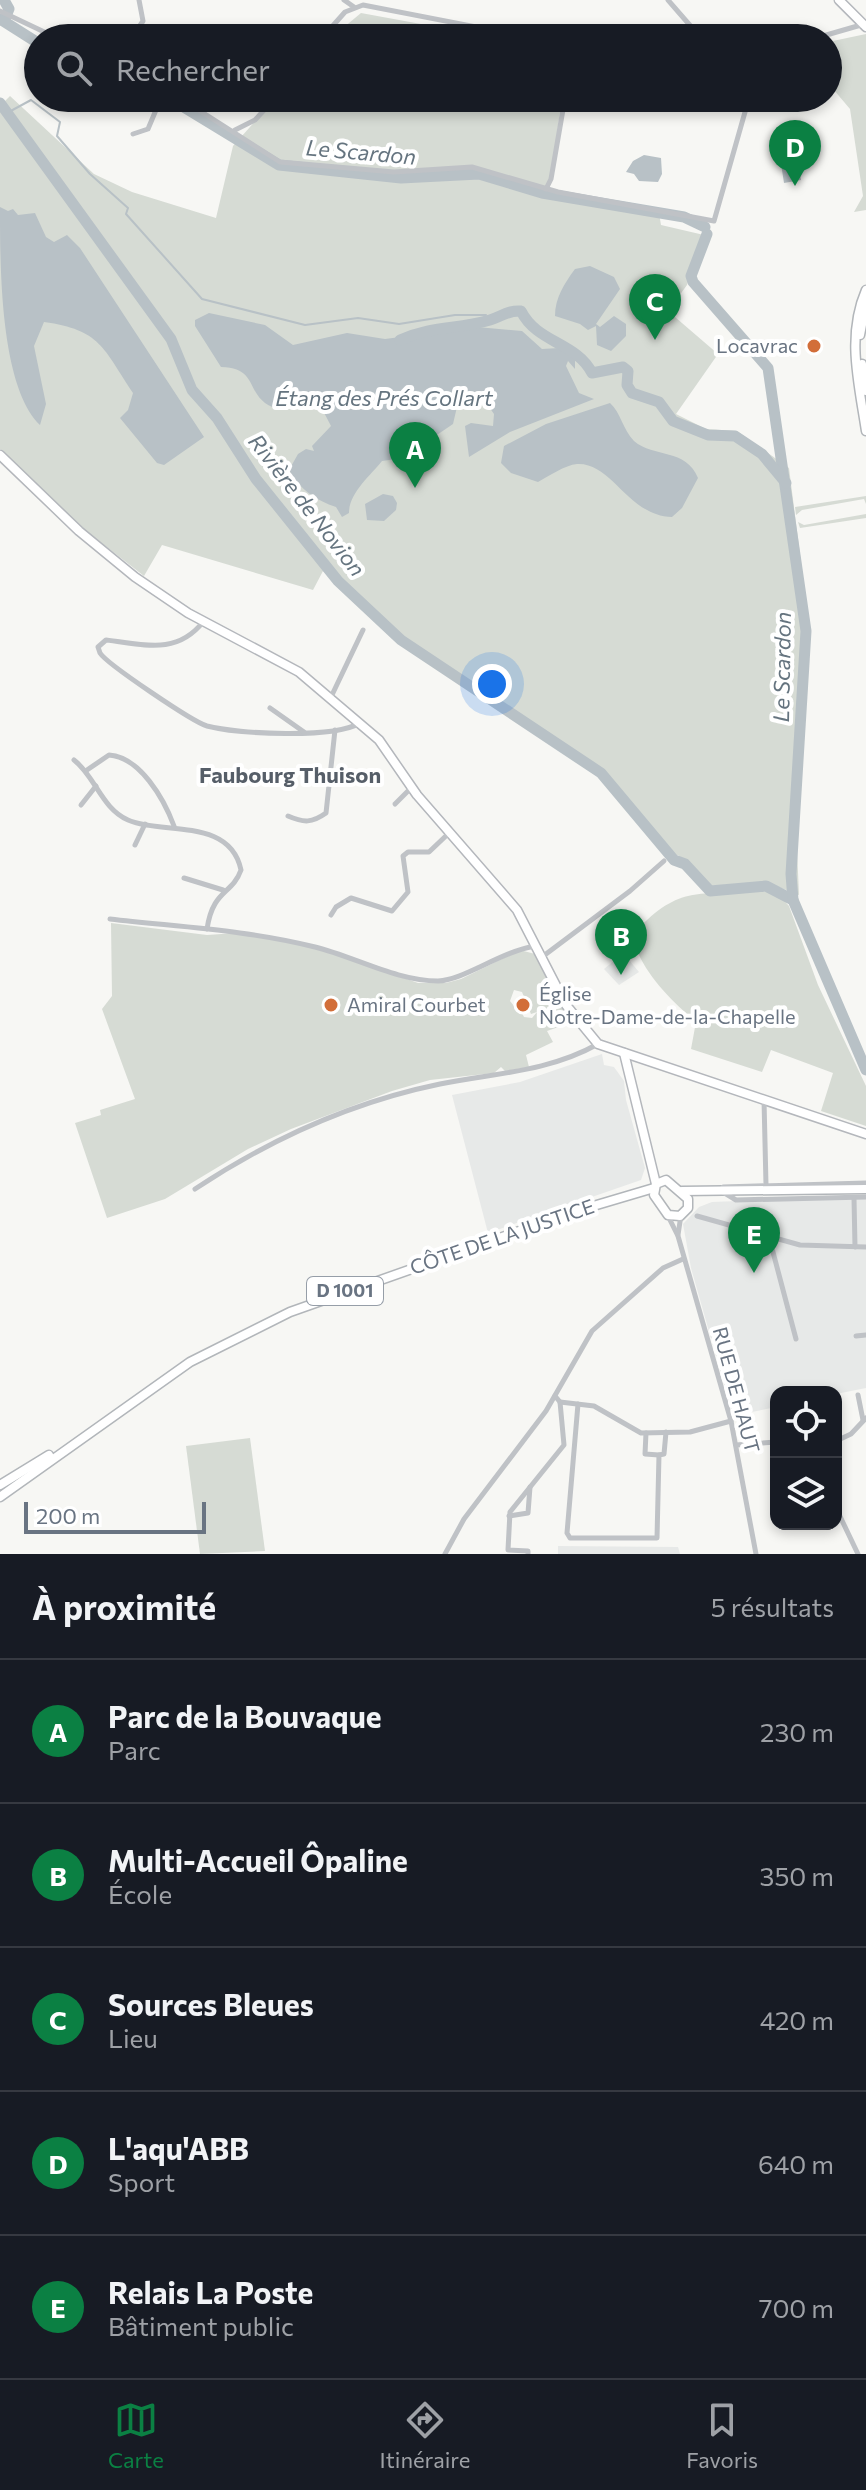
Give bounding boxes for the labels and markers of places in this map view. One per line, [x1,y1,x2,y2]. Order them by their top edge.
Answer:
pin: D [769,120,821,186]
pin: C [629,274,681,340]
place label: Locavrac [716,333,798,357]
marker: Locavrac [805,337,823,355]
pin: A [389,422,441,488]
pin: B [595,909,647,975]
place label: Église Notre-Dame-de-la-Chapelle [539,981,796,1028]
place label: Amiral Courbet [347,992,486,1016]
marker: Amiral Courbet [322,996,340,1014]
marker: Église Notre-Dame-de-la-Chapelle [514,996,532,1014]
pin: E [728,1207,780,1273]

